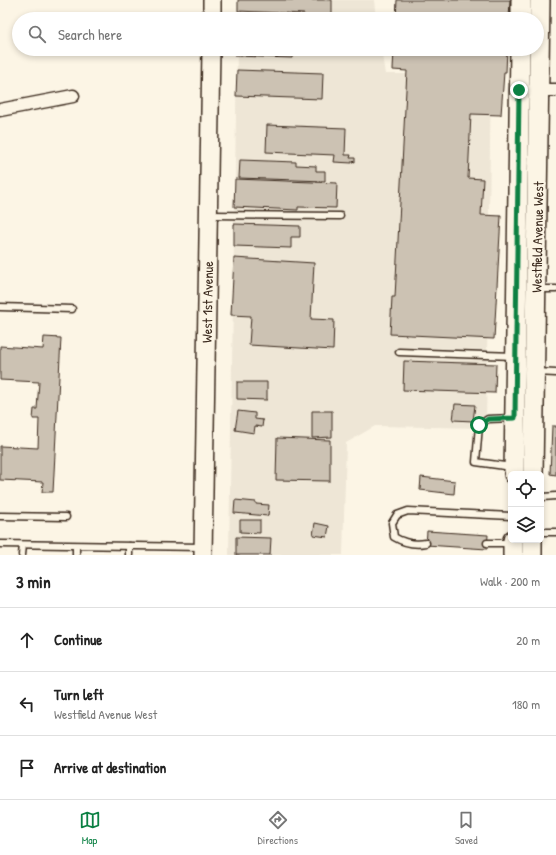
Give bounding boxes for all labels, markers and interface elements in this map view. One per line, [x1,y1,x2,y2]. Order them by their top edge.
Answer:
search box [12,12,544,56]
icon: search [26,23,48,45]
text: Search here [58,24,122,45]
route end [510,81,528,99]
street label: Westfield Avenue West [527,181,547,293]
street label: West 1st Avenue [197,261,217,343]
route start [470,416,488,434]
map controls [508,471,544,543]
button: locate [508,471,544,507]
button: layers [508,507,544,543]
text: 3 min [16,570,51,593]
text: Walk · 200 m [480,572,540,590]
icon: ahead [16,629,38,651]
text: Continue [54,629,102,650]
text: 20 m [516,631,540,649]
text: Turn left [54,684,104,705]
icon: left [16,693,38,715]
text: 180 m [512,695,540,713]
text: Westfield Avenue West [54,705,157,723]
icon: arrive [16,757,38,779]
text: Arrive at destination [54,757,166,778]
tab: Map [79,809,101,847]
tab: Directions [258,809,298,847]
tab: Saved [455,809,477,847]

